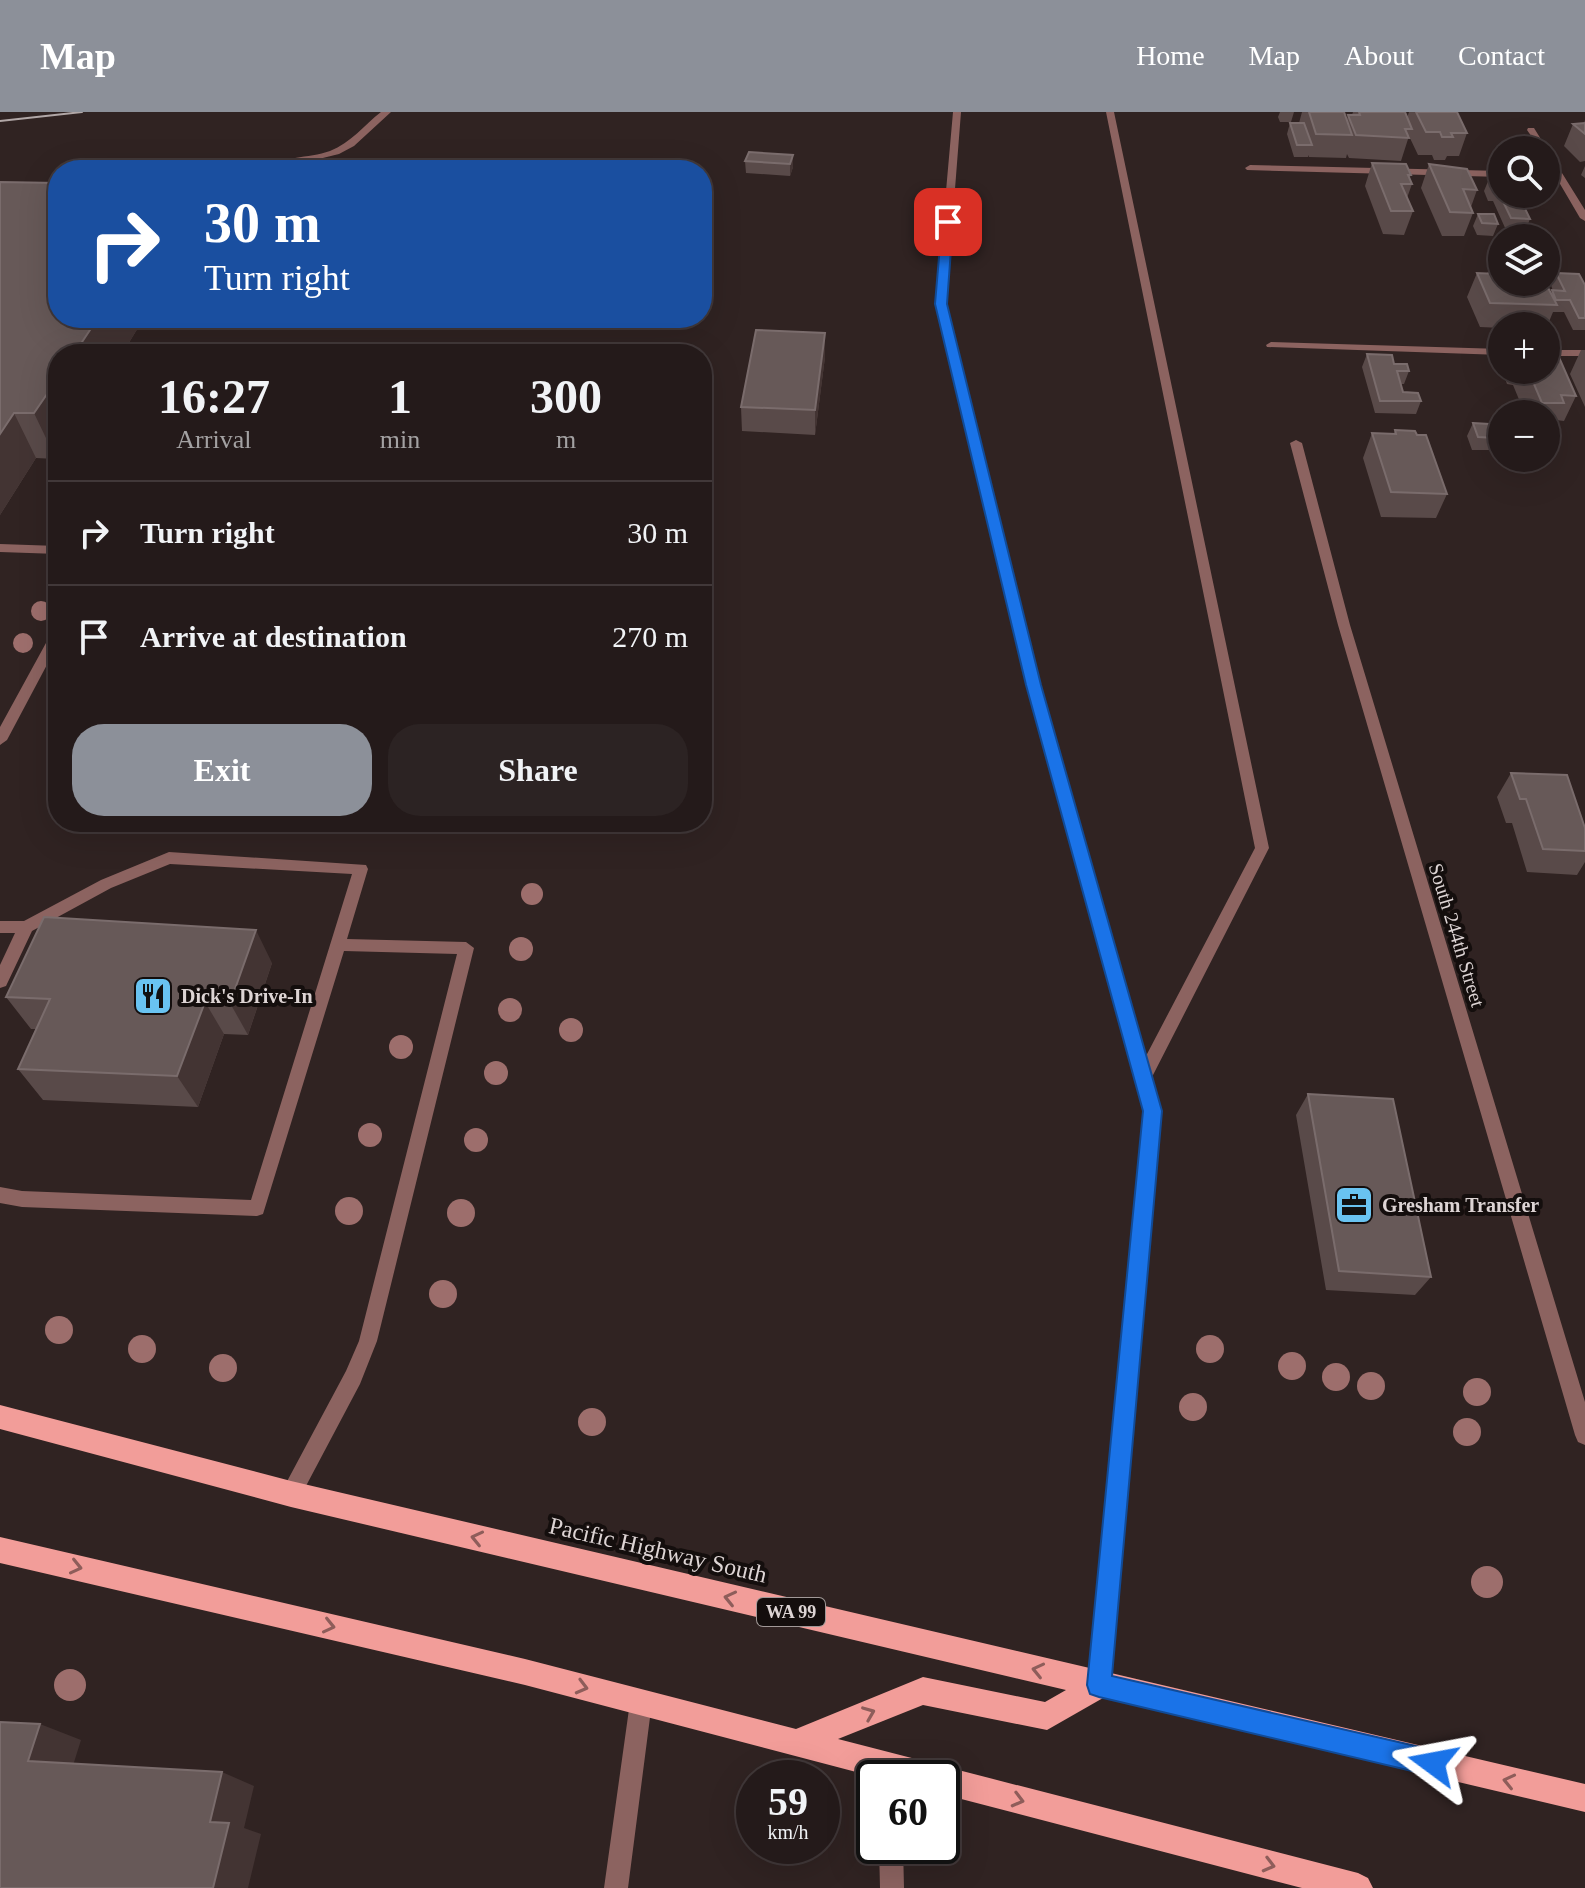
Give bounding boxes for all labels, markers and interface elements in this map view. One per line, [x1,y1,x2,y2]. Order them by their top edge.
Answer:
text: Map [40,35,116,77]
text: Home [1136,40,1205,71]
text: Map [1249,40,1300,71]
text: About [1344,40,1414,71]
text: Contact [1458,40,1545,71]
map controls [1488,136,1560,472]
button: search [1488,136,1560,208]
pin [914,188,982,256]
icon: right [72,192,176,296]
text: 30 m [204,192,321,254]
icon: arrive [926,200,970,244]
button: layers [1488,224,1560,296]
text: Turn right [204,258,350,298]
button: + [1488,312,1560,384]
text: 16:27 [158,370,270,423]
text: 1 [388,370,412,423]
text: 300 [530,370,602,423]
button: − [1488,400,1560,472]
text: Arrival [176,425,251,454]
text: min [380,425,420,454]
text: m [556,425,576,454]
icon: right [72,511,116,555]
text: Turn right [140,516,275,549]
text: 30 m [627,516,688,549]
icon: arrive [72,615,116,659]
text: Arrive at destination [140,620,407,653]
text: 270 m [612,620,688,653]
button: Exit [72,724,372,816]
button: Share [388,724,688,816]
street label: South 244th Street [1425,861,1489,1010]
restaurant icon: Dick's Drive-In [132,975,174,1017]
place label: Dick's Drive-In [181,985,313,1007]
office icon: Gresham Transfer [1333,1184,1375,1226]
place label: Gresham Transfer [1382,1194,1539,1216]
street label: Pacific Highway South [547,1512,769,1588]
one-way arrow [471,1530,485,1547]
one-way arrow [69,1558,82,1575]
one-way arrow [724,1590,738,1607]
road number: WA 99 [757,1598,825,1626]
one-way arrow [322,1617,336,1634]
one-way arrow [1031,1662,1045,1679]
one-way arrow [575,1678,588,1695]
one-way arrow [861,1707,875,1723]
position arrow [1391,1721,1475,1805]
speed limit sign: 60 [856,1760,960,1864]
one-way arrow [1503,1773,1516,1790]
text: 59 [768,1779,808,1824]
one-way arrow [1010,1790,1024,1807]
text: km/h [767,1821,809,1843]
one-way arrow [1262,1856,1276,1873]

